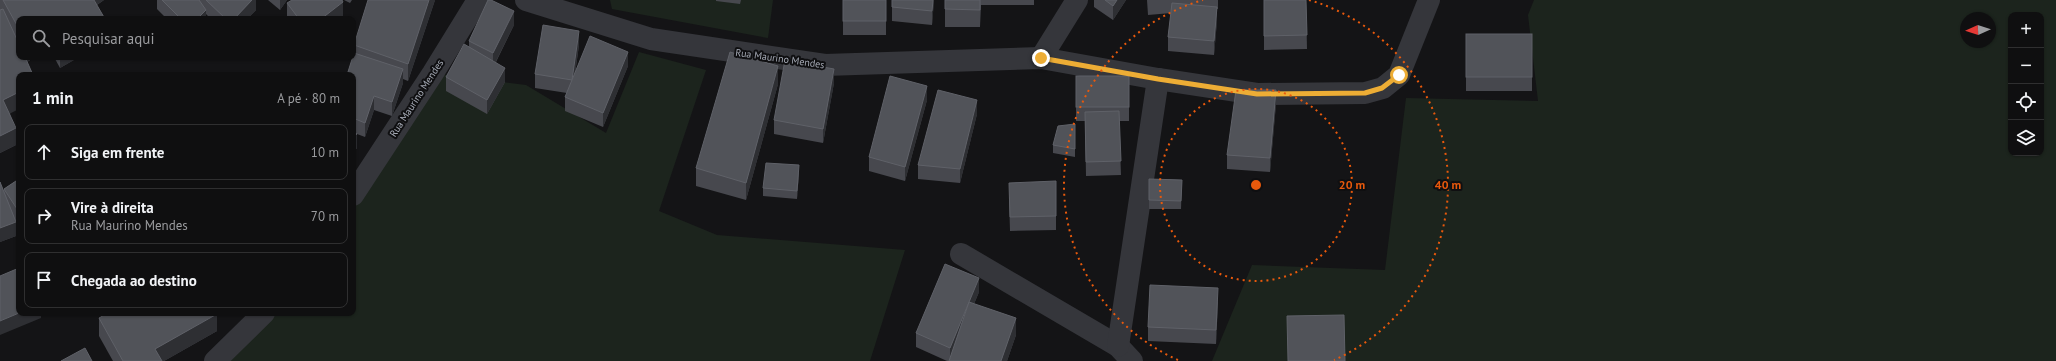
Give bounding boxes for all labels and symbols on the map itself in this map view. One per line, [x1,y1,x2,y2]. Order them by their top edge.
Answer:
north arrow [1960,12,1996,48]
street label: Rua Maurino Mendes [735,46,825,71]
route end [1032,49,1050,67]
street label: Rua Maurino Mendes [387,57,446,139]
route start [1390,66,1408,84]
text: 20 m [1339,177,1365,192]
text: 40 m [1435,177,1461,192]
centre of rings [1249,178,1263,192]

